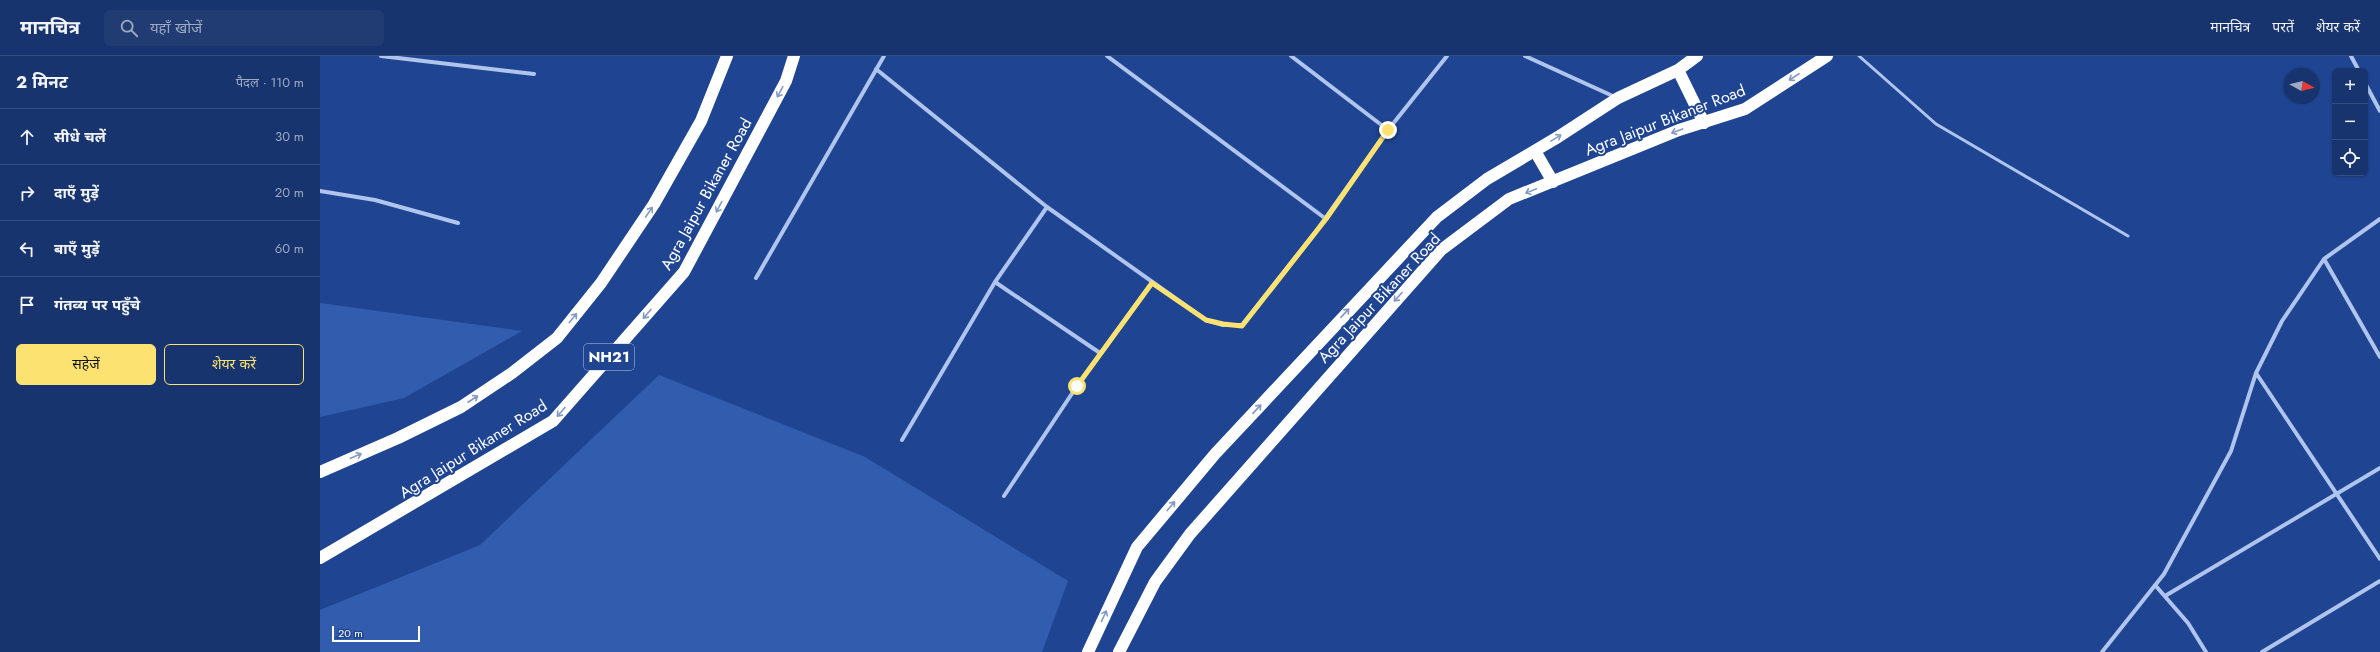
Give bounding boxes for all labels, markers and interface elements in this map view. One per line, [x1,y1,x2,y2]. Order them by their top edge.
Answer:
search box [104,10,384,46]
text: मानचित्र [20,14,80,41]
icon: search [118,17,140,39]
text: यहाँ खोजें [150,17,202,39]
text: मानचित्र [2210,17,2250,37]
text: परतें [2272,17,2294,37]
text: शेयर करें [2316,17,2360,37]
north arrow [2284,68,2320,104]
map controls [2332,68,2368,176]
button: + [2332,68,2368,104]
text: 2 मिनट [16,70,68,94]
text: पैदल · 110 m [236,73,304,92]
one-way arrow [1789,73,1800,81]
street label: Agra Jaipur Bikaner Road [1581,79,1749,161]
one-way arrow [776,86,783,98]
button: − [2332,104,2368,140]
street label: Agra Jaipur Bikaner Road [655,114,757,274]
route end [1379,121,1397,139]
icon: ahead [16,126,38,148]
text: सीधे चलें [54,126,106,148]
text: 30 m [275,127,304,146]
one-way arrow [1671,127,1683,135]
one-way arrow [1551,133,1562,142]
button: locate [2332,140,2368,176]
icon: right [16,182,38,204]
text: दाएँ मुड़ें [54,182,99,204]
text: 20 m [275,183,304,202]
one-way arrow [1525,187,1537,195]
one-way arrow [715,201,722,213]
one-way arrow [645,207,653,218]
street label: Agra Jaipur Bikaner Road [1312,228,1446,368]
icon: left [16,238,38,260]
text: बाएँ मुड़ें [54,238,100,260]
text: 60 m [275,239,304,258]
one-way arrow [1394,292,1403,303]
icon: arrive [16,294,38,316]
text: गंतव्य पर पहुँचे [54,294,140,316]
one-way arrow [1340,308,1350,318]
one-way arrow [642,309,651,320]
one-way arrow [568,312,577,323]
button: सहेजें [16,344,156,385]
button: शेयर करें [164,344,304,385]
road number: NH21 [584,344,634,370]
route start [1068,377,1086,395]
street label: Agra Jaipur Bikaner Road [395,394,551,504]
one-way arrow [467,395,478,403]
one-way arrow [1252,404,1262,414]
one-way arrow [556,407,566,417]
one-way arrow [349,452,361,460]
one-way arrow [1167,501,1176,512]
one-way arrow [1101,611,1108,623]
scale bar [332,624,420,643]
text: 20 m [338,625,363,641]

